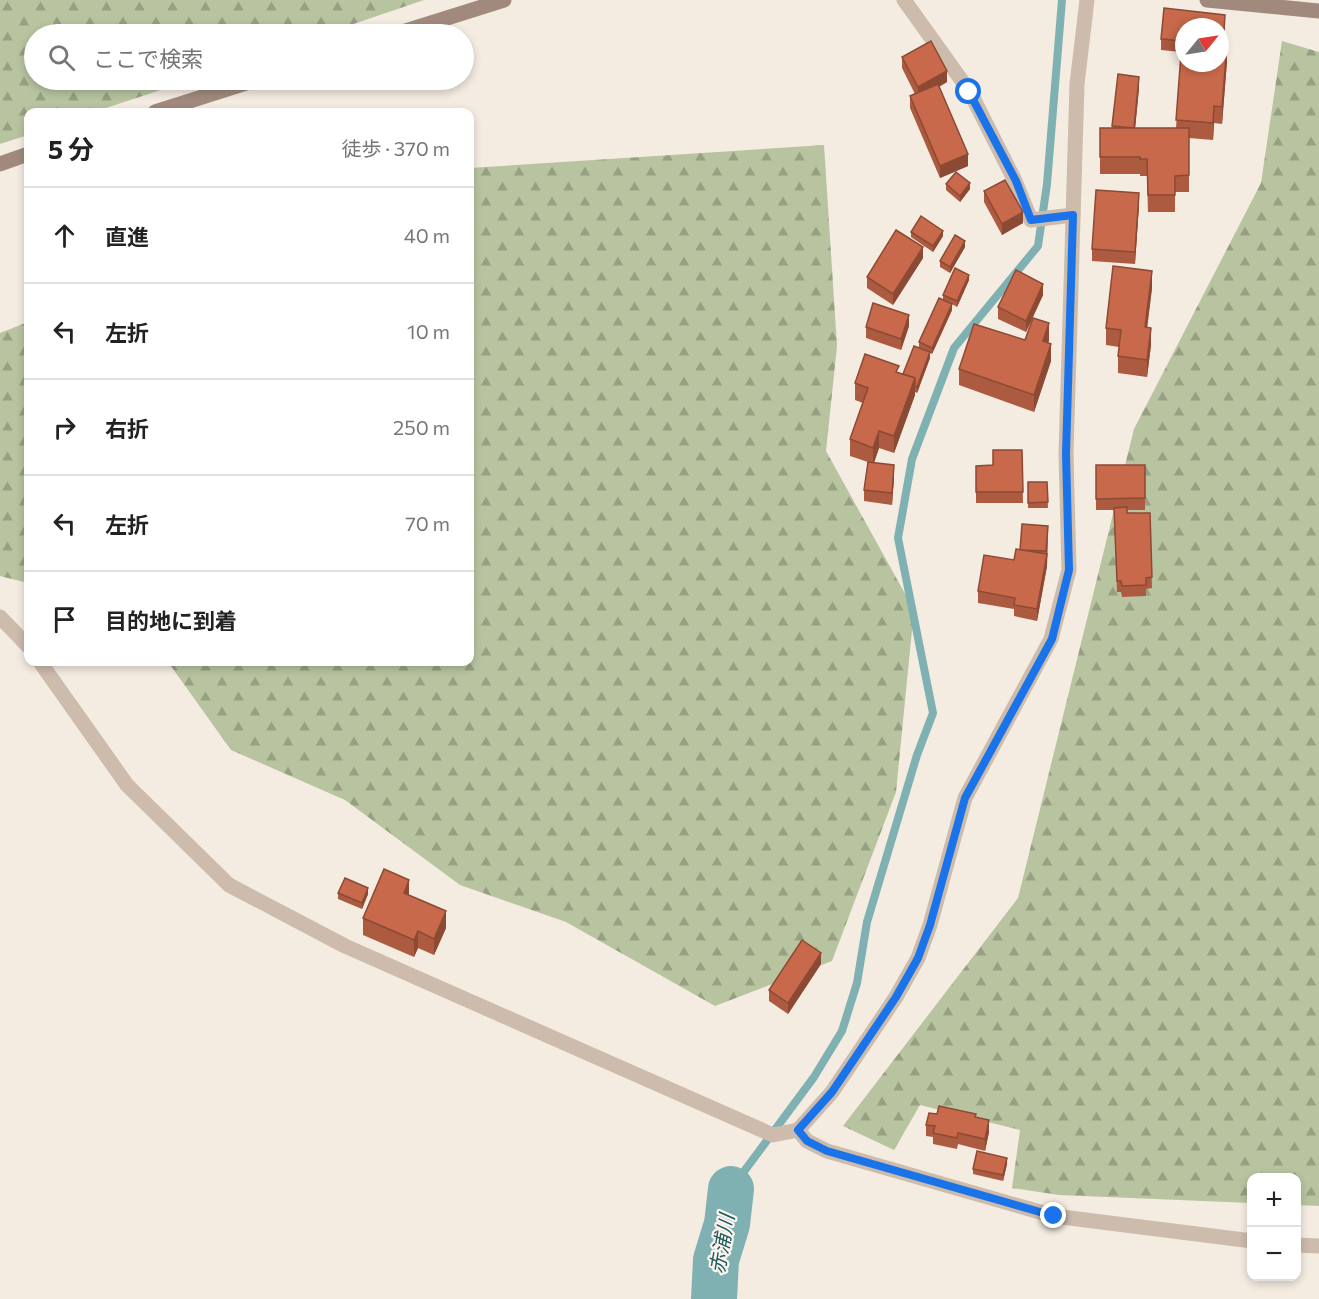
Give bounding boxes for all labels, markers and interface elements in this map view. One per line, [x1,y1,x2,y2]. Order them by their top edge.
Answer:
north arrow [1175,18,1229,72]
search box [24,24,474,90]
icon: search [45,41,78,74]
text: ここで検索 [93,45,203,72]
route start [955,78,981,104]
text: 5 分 [48,133,94,164]
text: 徒歩 · 370 m [341,136,450,160]
icon: ahead [48,219,81,252]
text: 直進 [105,223,149,250]
text: 40 m [404,223,450,247]
icon: left [48,315,81,348]
text: 左折 [105,319,149,346]
text: 10 m [407,319,450,343]
icon: right [48,411,81,444]
text: 右折 [105,415,149,442]
text: 250 m [393,415,450,439]
icon: left [48,507,81,540]
text: 左折 [105,511,149,538]
text: 70 m [405,511,450,535]
icon: arrive [48,603,81,636]
text: 目的地に到着 [105,607,237,634]
map controls [1247,1173,1301,1281]
button: + [1247,1173,1301,1227]
route end [1040,1202,1066,1228]
water label: 赤浦川 [704,1210,738,1275]
button: − [1247,1227,1301,1281]

